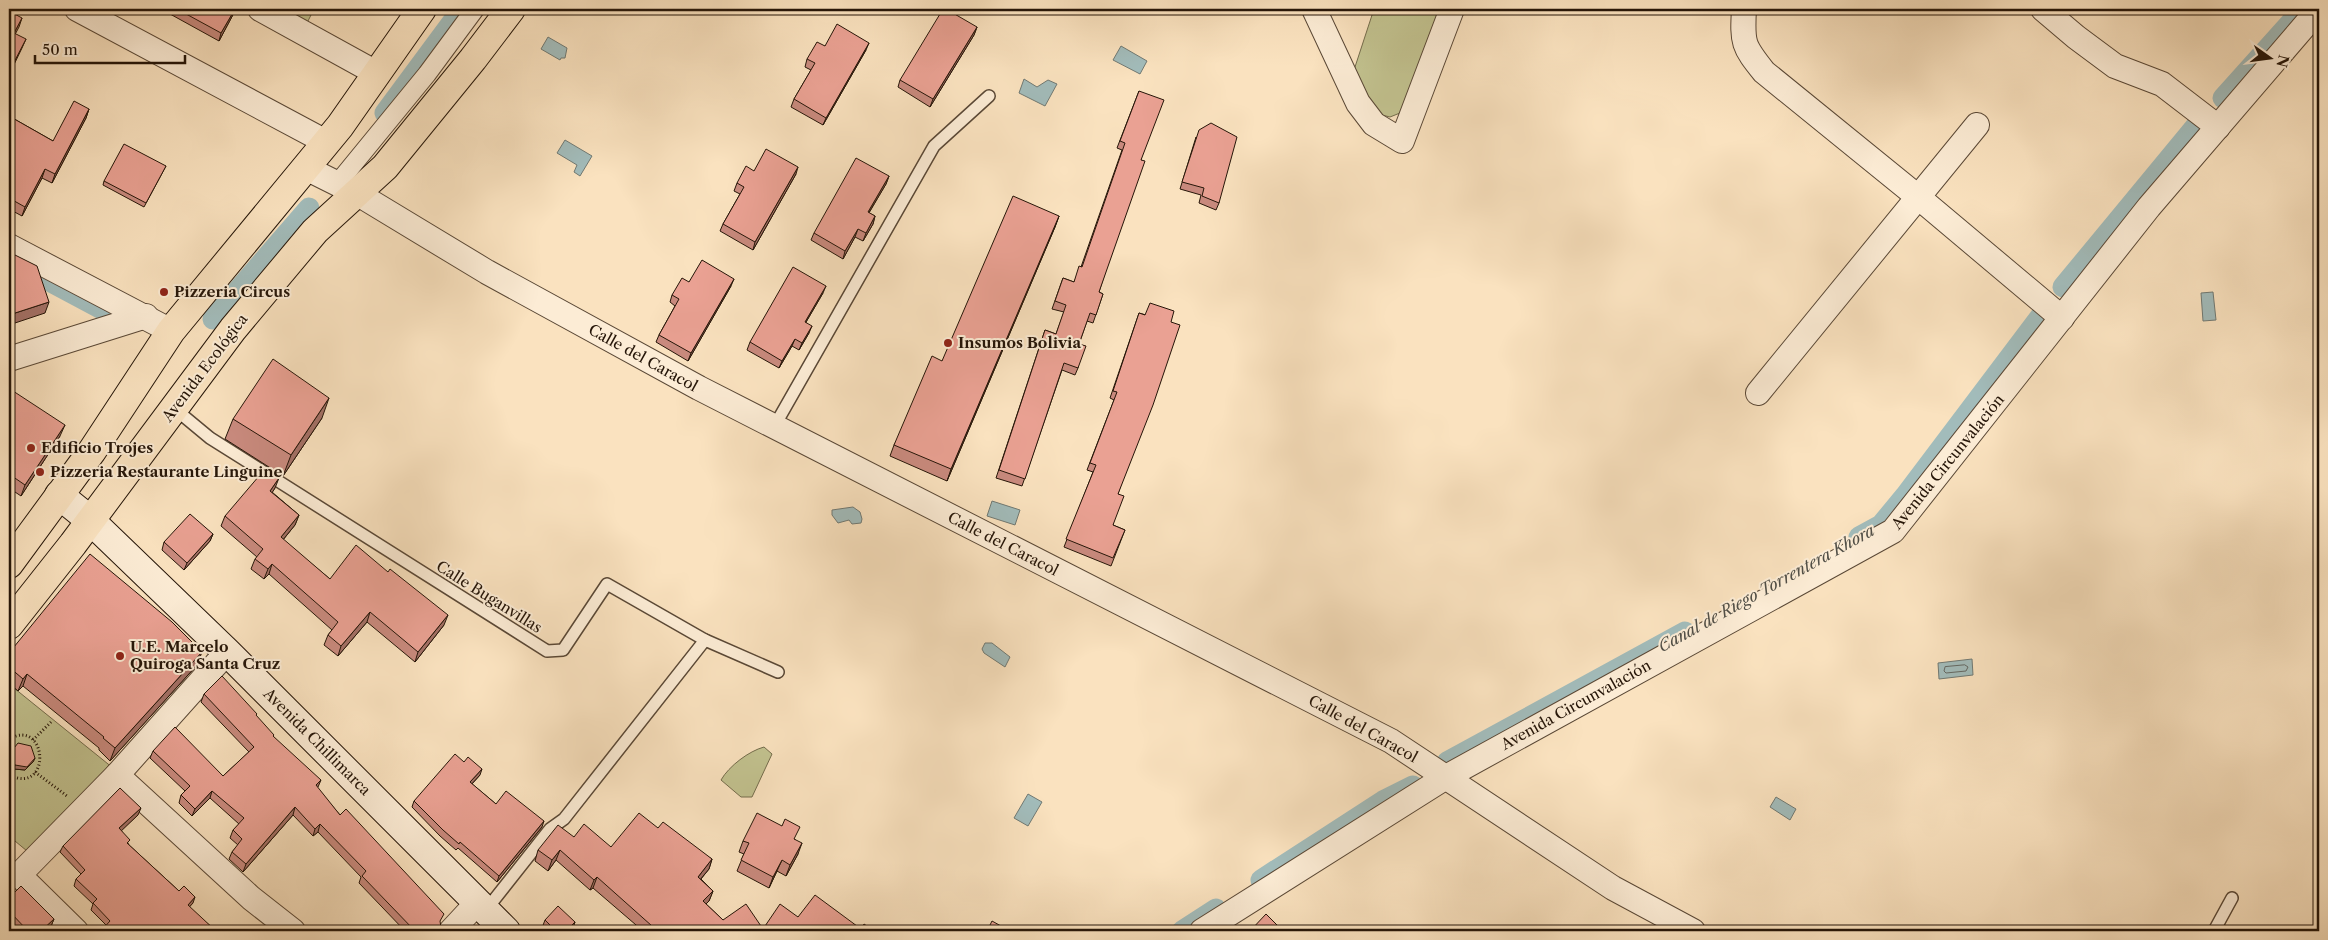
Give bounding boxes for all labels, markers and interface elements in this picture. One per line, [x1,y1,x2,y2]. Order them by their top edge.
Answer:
scale bar [35,32,185,64]
north arrow [2246,32,2296,82]
text: 50 m [42,40,78,59]
text: N [2272,53,2293,69]
place label: Pizzeria Circus [174,282,290,301]
marker: Pizzeria Circus [158,286,170,298]
street label: Avenida Ecológica [157,310,251,426]
street label: Calle del Caracol [585,320,702,396]
place label: Insumos Bolivia [958,333,1081,352]
marker: Insumos Bolivia [942,337,954,349]
street label: Avenida Circunvalación [1887,390,2008,534]
place label: Edificio Trojes [41,438,153,457]
marker: Edificio Trojes [25,442,37,454]
place label: Pizzeria Restaurante Linguine [50,462,283,481]
marker: Pizzeria Restaurante Linguine [34,466,46,478]
street label: Calle del Caracol [945,507,1062,580]
water label: Canal de Riego Torrentera Khora [1654,520,1878,656]
street label: Calle Buganvillas [433,556,546,637]
place label: U.E. Marcelo Quiroga Santa Cruz [130,637,280,673]
marker: U.E. Marcelo Quiroga Santa Cruz [114,650,126,662]
street label: Avenida Circunvalación [1497,655,1655,754]
street label: Avenida Chillimarca [259,683,375,799]
street label: Calle del Caracol [1305,691,1422,767]

